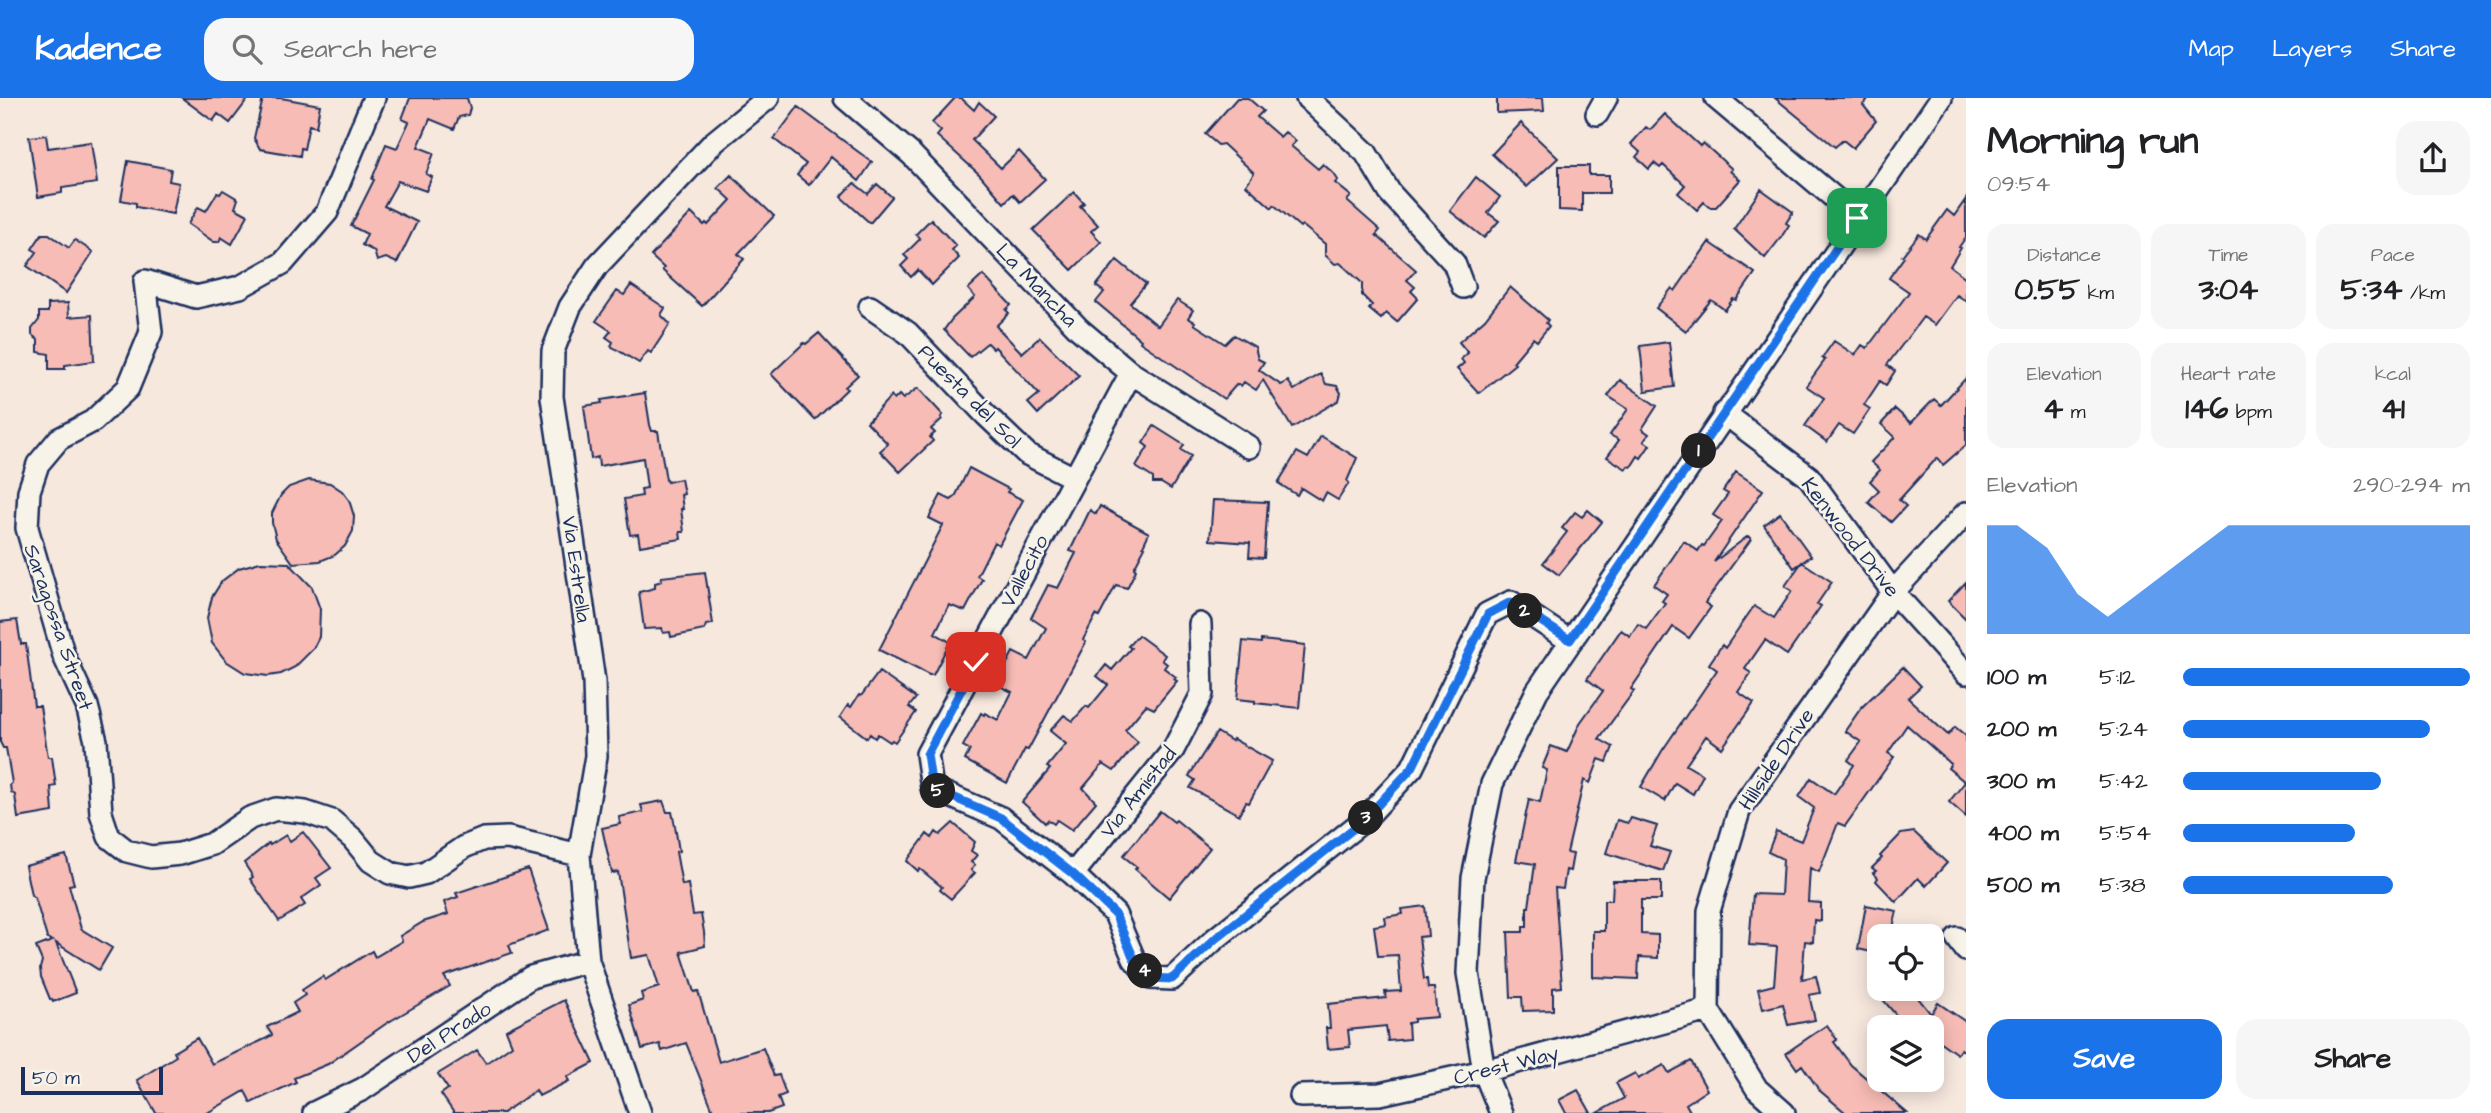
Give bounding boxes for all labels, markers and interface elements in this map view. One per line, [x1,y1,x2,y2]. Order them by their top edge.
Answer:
search box [204,18,694,81]
text: Kadence [35,26,162,72]
icon: search [228,30,266,68]
text: Search here [284,31,437,67]
text: Map [2189,32,2234,66]
text: Layers [2272,32,2352,66]
text: Share [2390,32,2456,66]
text: Morning run [1987,116,2199,168]
button: share [2396,121,2470,195]
text: 09:54 [1987,168,2050,200]
pin [1827,188,1887,248]
icon: arrive [1838,199,1876,237]
street label: La Mancha [989,237,1084,334]
text: Distance [2027,242,2101,269]
text: Time [2209,242,2248,269]
text: Pace [2371,242,2415,269]
text: 0.55 [2014,269,2080,311]
text: 3:04 [2199,269,2258,311]
text: 5:34 [2340,269,2402,311]
text: km [2080,280,2114,307]
text: /km [2402,280,2445,307]
street label: Puesta del Sol [911,338,1028,455]
text: Elevation [2027,361,2102,388]
text: Heart rate [2181,361,2276,388]
text: kcal [2375,361,2411,388]
text: 4 [2043,388,2063,430]
text: 146 [2185,388,2228,430]
text: 41 [2381,388,2405,430]
text: m [2063,399,2086,426]
text: bpm [2228,399,2272,426]
pin: 1 [1682,434,1716,468]
text: 1 [1697,437,1700,464]
text: Elevation [1987,469,2078,501]
text: 290–294 m [2353,469,2470,501]
street label: Kenwood Drive [1795,471,1907,603]
street label: Via Estrella [555,514,598,624]
street label: Vallecito [993,530,1056,613]
street label: Saragossa Street [15,540,101,715]
pin: 2 [1508,594,1542,628]
text: 2 [1519,597,1530,624]
pin [946,632,1006,692]
icon: check [957,643,995,681]
text: 100 m [1987,661,2046,693]
text: 5:12 [2099,661,2135,693]
street label: Hillside Drive [1732,703,1821,816]
text: 200 m [1987,713,2056,745]
text: 5:24 [2099,713,2148,745]
street label: Via Amistad [1093,740,1183,844]
text: 300 m [1987,765,2055,797]
text: 5:42 [2099,765,2148,797]
pin: 5 [920,774,956,808]
text: 5 [931,777,944,804]
pin: 3 [1348,800,1384,836]
text: 3 [1361,804,1370,831]
text: 400 m [1987,817,2059,849]
text: 5:54 [2099,817,2151,849]
text: 500 m [1987,869,2059,901]
text: 5:38 [2099,869,2146,901]
map controls [1867,924,1944,1092]
button: locate [1867,924,1944,1001]
pin: 4 [1128,954,1162,988]
text: 4 [1138,957,1151,984]
street label: Del Prado [402,994,497,1070]
button: layers [1867,1015,1944,1092]
button: Save [1987,1019,2222,1099]
button: Share [2236,1019,2470,1099]
street label: Crest Way [1451,1038,1563,1094]
scale bar [21,1064,163,1096]
text: 50 m [32,1065,80,1092]

